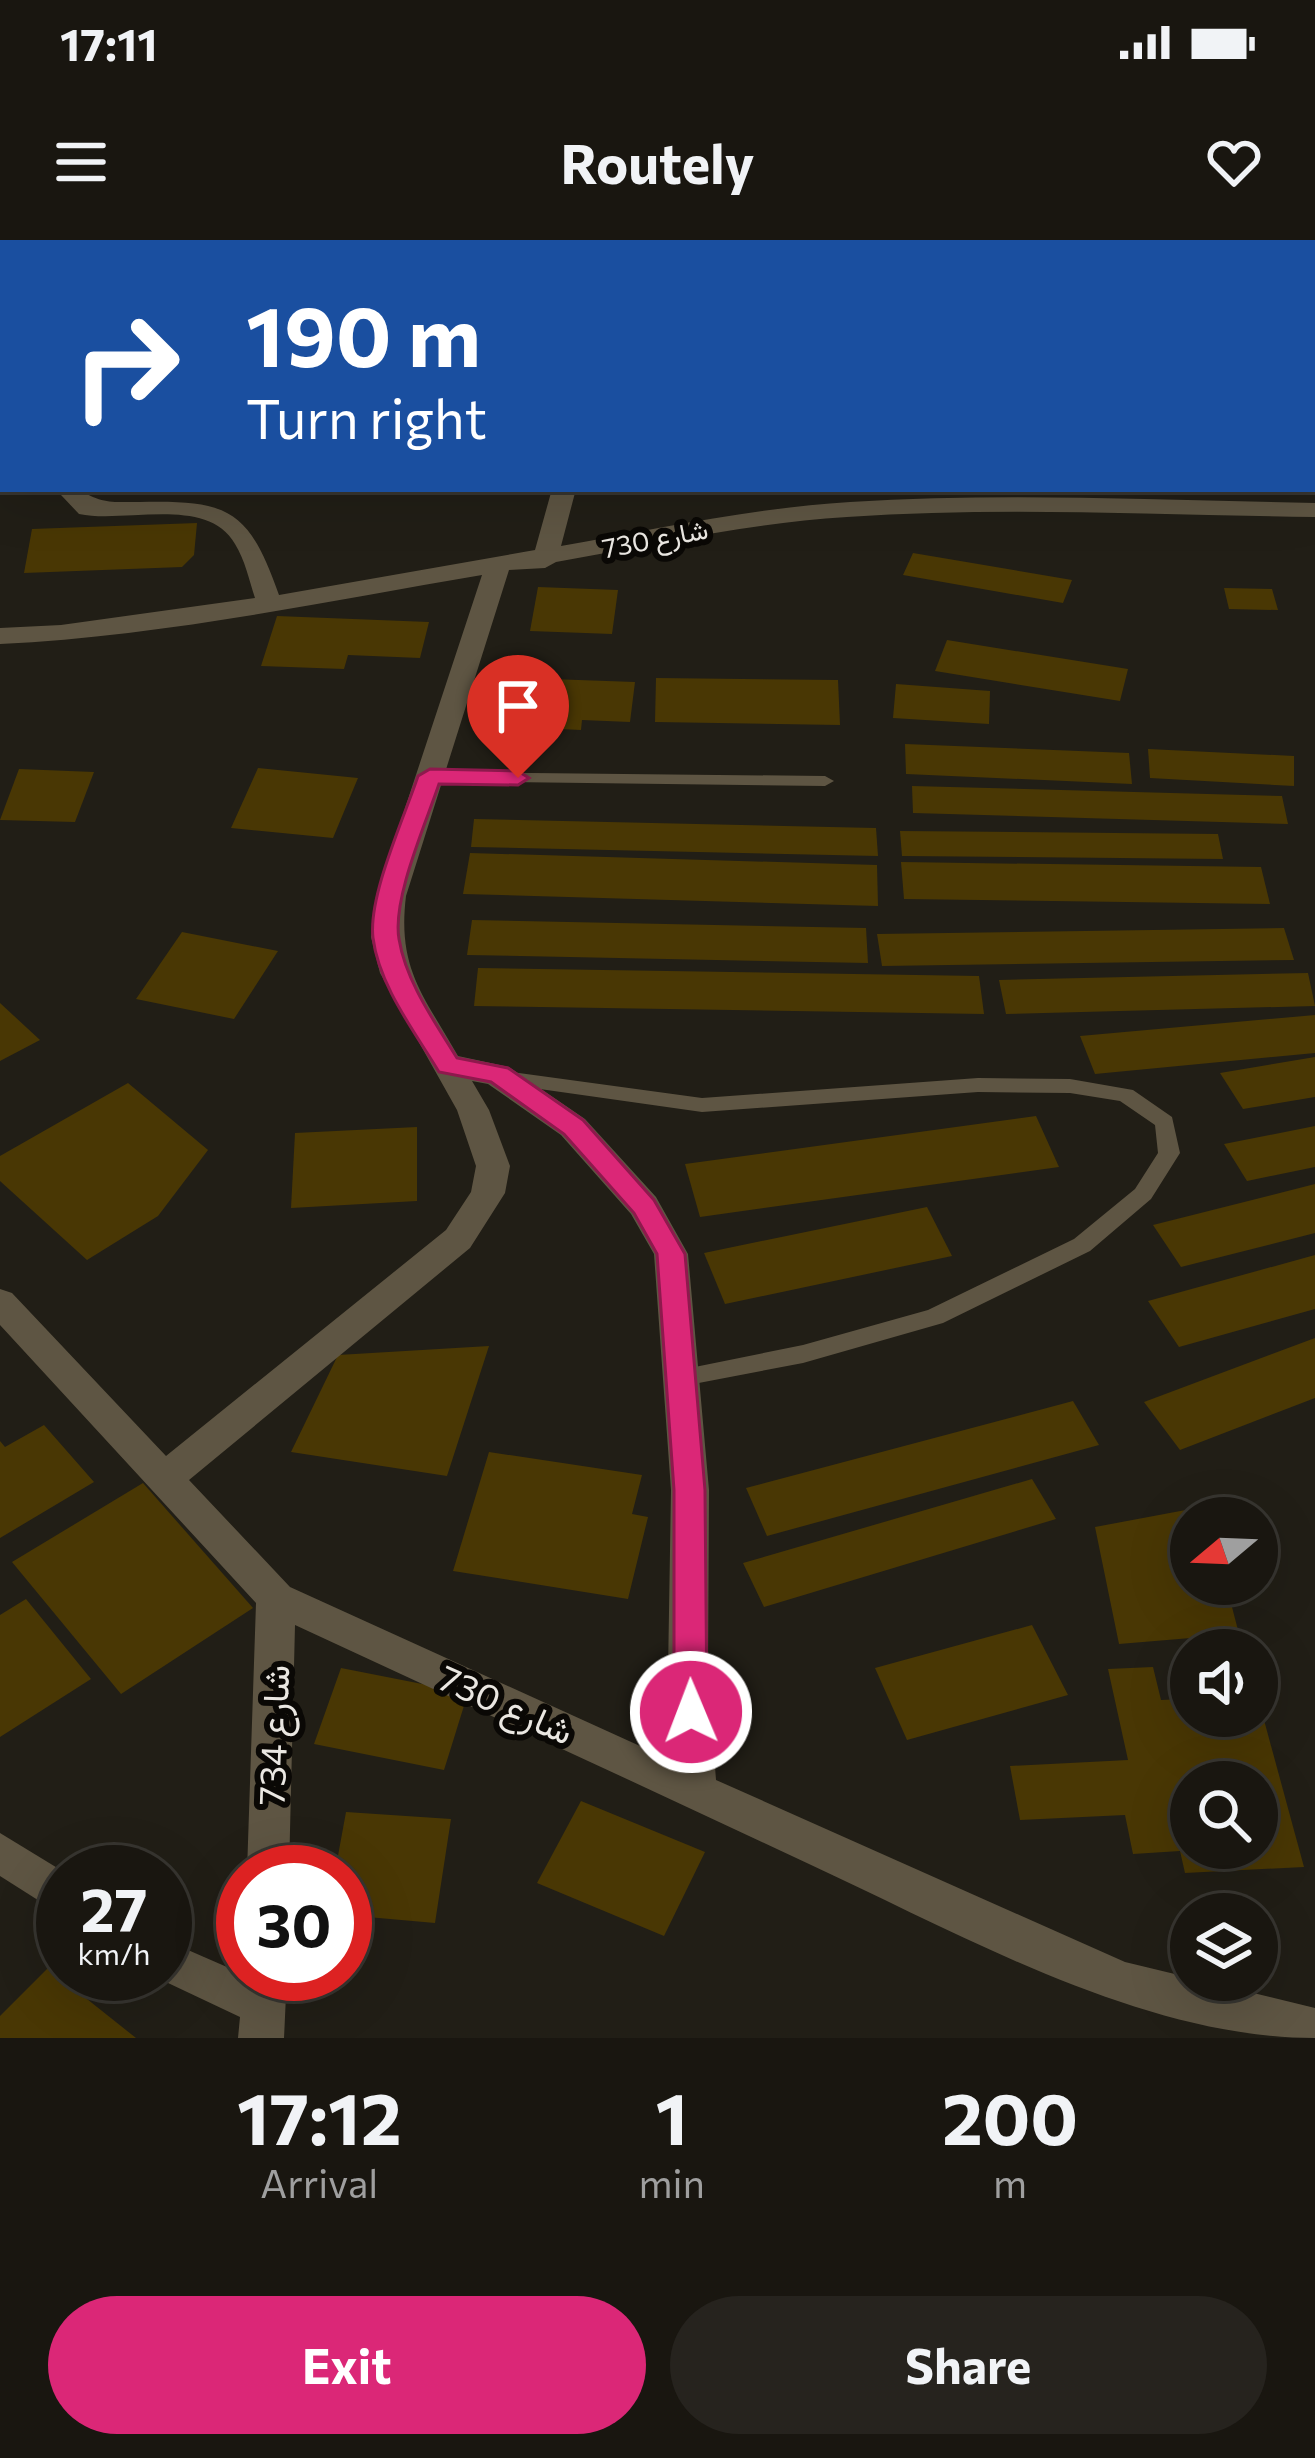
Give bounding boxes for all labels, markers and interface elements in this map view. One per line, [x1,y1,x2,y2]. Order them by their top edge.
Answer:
text: 17:11 [60,15,158,70]
icon: menu [48,129,114,195]
text: Routely [561,129,754,195]
icon: heart [1201,129,1267,195]
text: 190 m [246,282,481,384]
icon: right [48,288,204,444]
text: Turn right [246,384,487,450]
street label: شارع 730 [599,512,711,567]
pin [467,655,569,778]
icon: arrive [485,673,551,739]
north arrow [1170,1497,1278,1605]
map controls [1170,1497,1278,2001]
button: sound [1170,1629,1278,1737]
position arrow [628,1649,754,1775]
street label: شارع 730 [431,1654,581,1757]
street label: شارع 734 [248,1664,301,1806]
button: search [1170,1761,1278,1869]
speed limit sign: 30 [216,1845,372,2001]
text: 27 [81,1871,147,1944]
button: layers [1170,1893,1278,2001]
text: km/h [78,1934,150,1971]
text: 17:12 [237,2072,402,2160]
text: 1 [655,2072,688,2160]
text: 200 [942,2072,1078,2160]
text: Arrival [260,2158,378,2206]
text: min [639,2158,705,2206]
text: m [993,2158,1027,2206]
button: Exit [48,2296,646,2434]
button: Share [670,2296,1267,2434]

